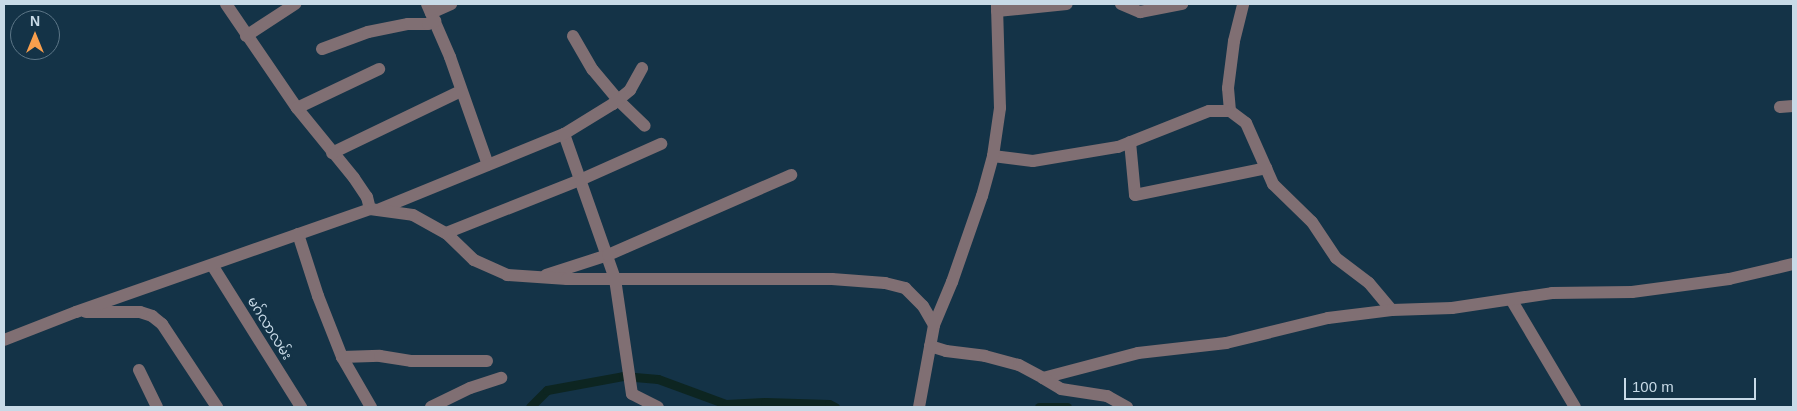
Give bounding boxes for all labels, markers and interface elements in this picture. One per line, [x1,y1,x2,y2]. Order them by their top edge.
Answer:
north arrow [10,10,60,60]
text: N [30,13,40,29]
street label: မဂ်လာလမ်း [244,293,296,363]
scale bar [1627,368,1760,400]
text: 100 m [1632,378,1674,395]

